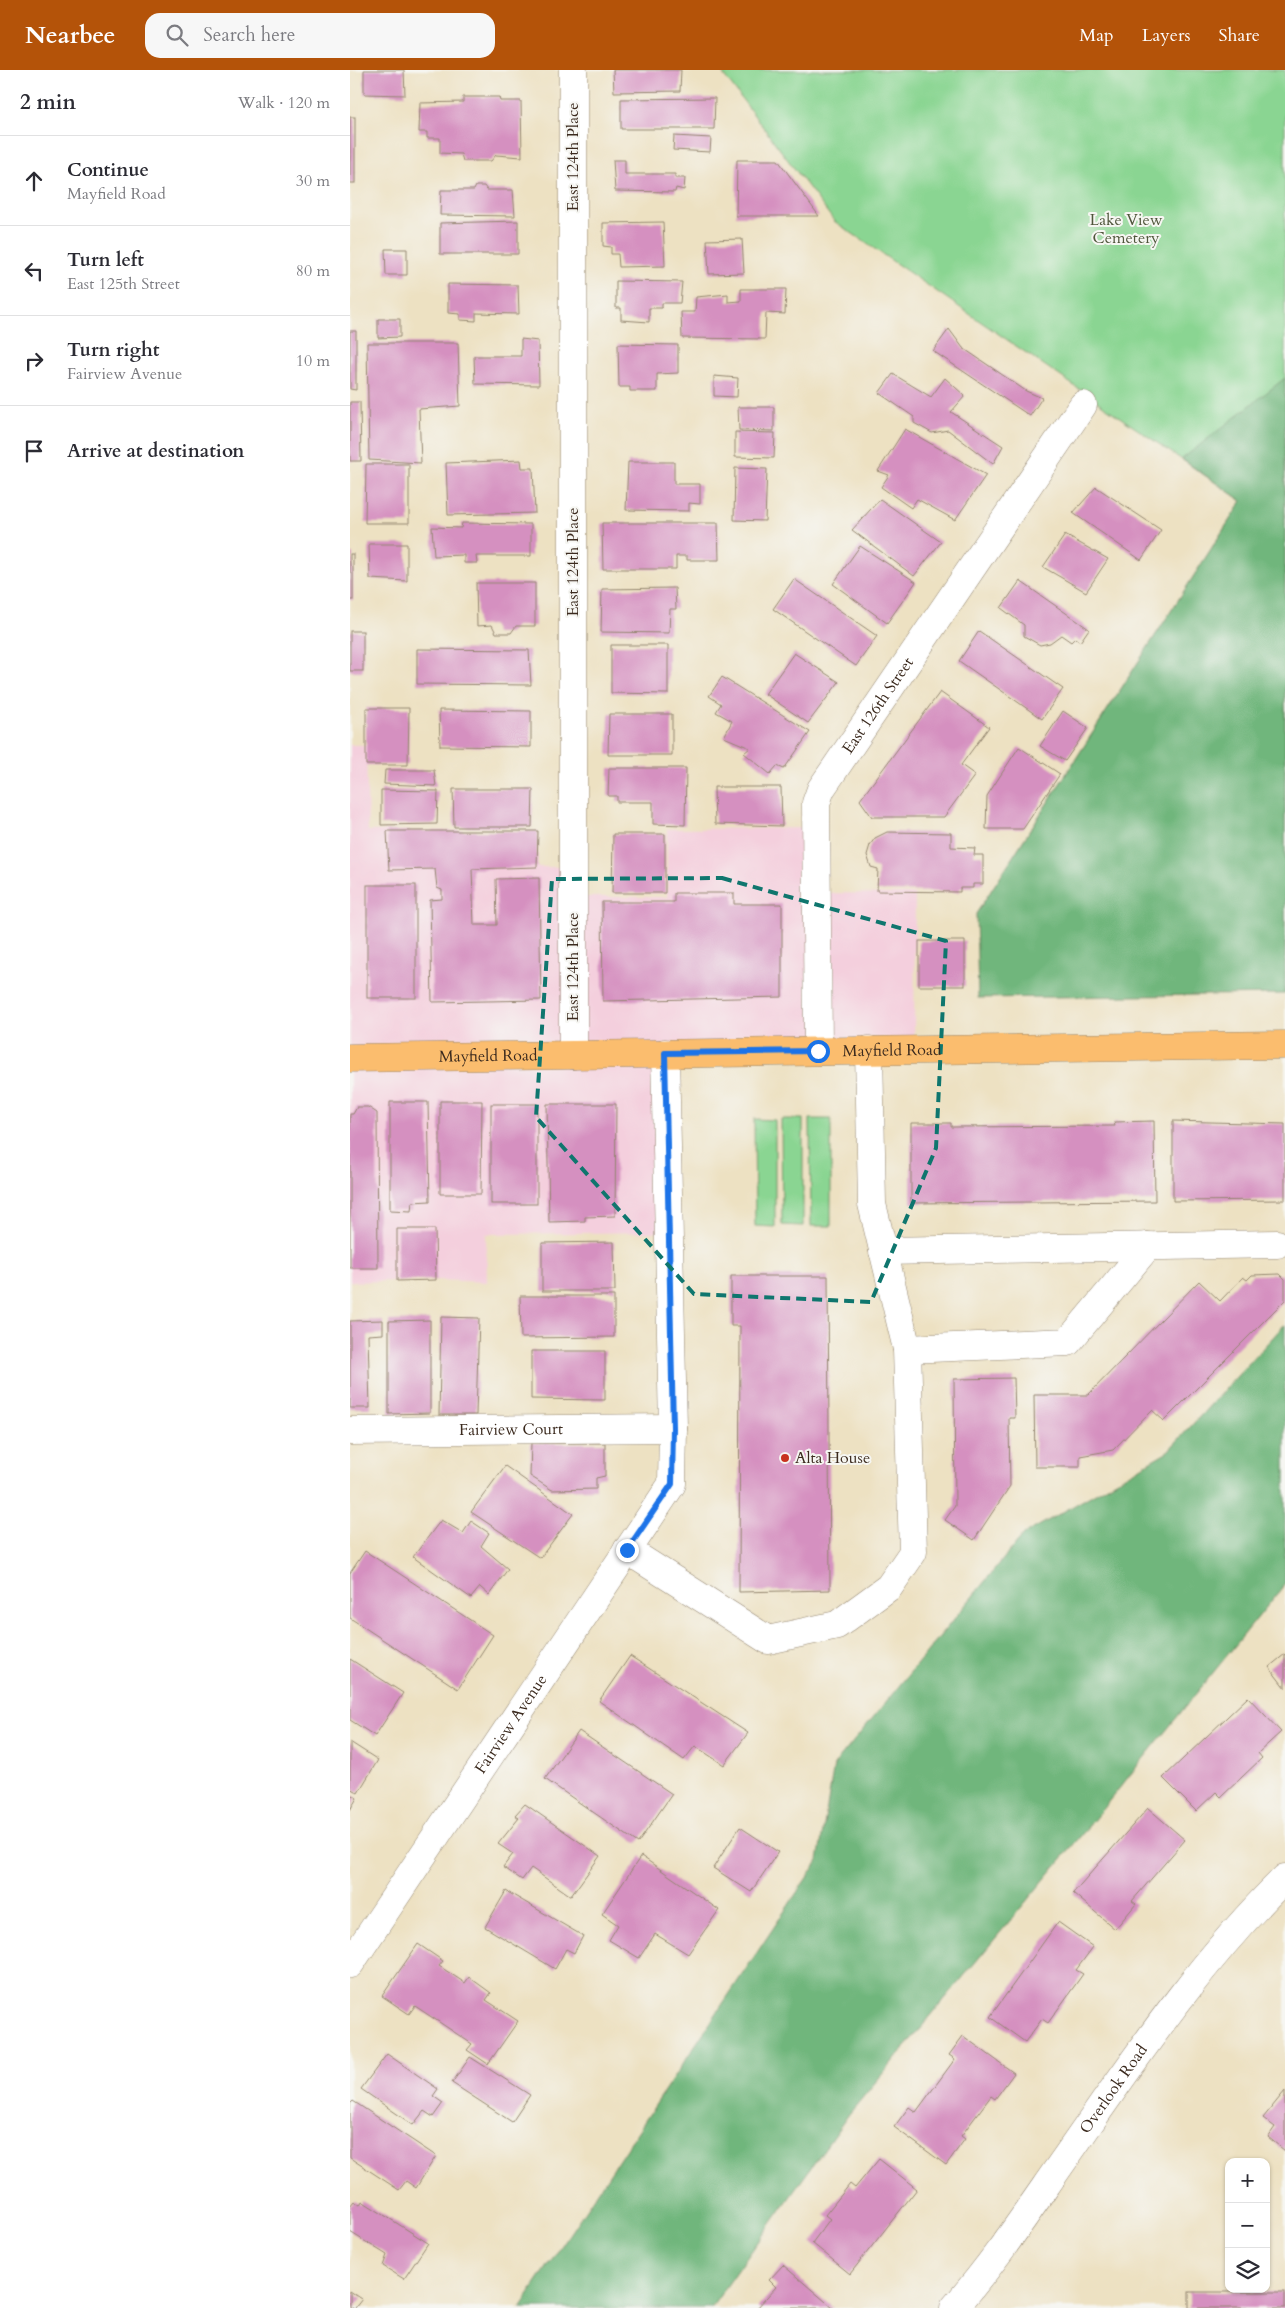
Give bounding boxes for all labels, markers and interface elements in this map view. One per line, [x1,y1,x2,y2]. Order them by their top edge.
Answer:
search box [145,13,495,58]
text: Nearbee [25,19,115,52]
icon: search [163,21,191,49]
text: Search here [203,22,295,48]
text: Map [1079,23,1114,48]
text: Layers [1142,23,1191,48]
text: Share [1219,23,1260,48]
text: 2 min [20,88,76,117]
text: Walk · 120 m [238,92,330,114]
street label: East 124th Place [562,102,584,212]
text: Continue [67,157,149,183]
icon: ahead [20,167,48,195]
text: 30 m [296,170,330,192]
text: Mayfield Road [67,183,166,205]
park label: Lake View Cemetery [1089,209,1163,249]
text: Turn left [67,247,144,273]
icon: left [20,257,48,285]
text: 80 m [296,260,330,282]
text: East 125th Street [67,273,180,295]
text: Turn right [67,337,159,363]
icon: right [20,347,48,375]
text: 10 m [296,350,330,372]
text: Fairview Avenue [67,363,182,385]
icon: arrive [20,437,48,465]
text: Arrive at destination [67,438,244,464]
street label: East 124th Place [562,507,584,617]
street label: East 126th Street [837,653,919,758]
street label: East 124th Place [562,912,584,1022]
street label: Mayfield Road [842,1039,942,1062]
route start [807,1040,830,1063]
street label: Mayfield Road [438,1044,538,1068]
street label: Fairview Court [459,1418,563,1441]
place label: Alta House [795,1447,870,1469]
marker: Alta House [779,1452,791,1464]
route end [616,1539,639,1562]
street label: Fairview Avenue [470,1670,552,1778]
street label: Overlook Road [1074,2040,1153,2138]
map controls [1225,2158,1270,2293]
button: + [1225,2158,1270,2203]
button: − [1225,2203,1270,2248]
button: layers [1225,2248,1270,2293]

